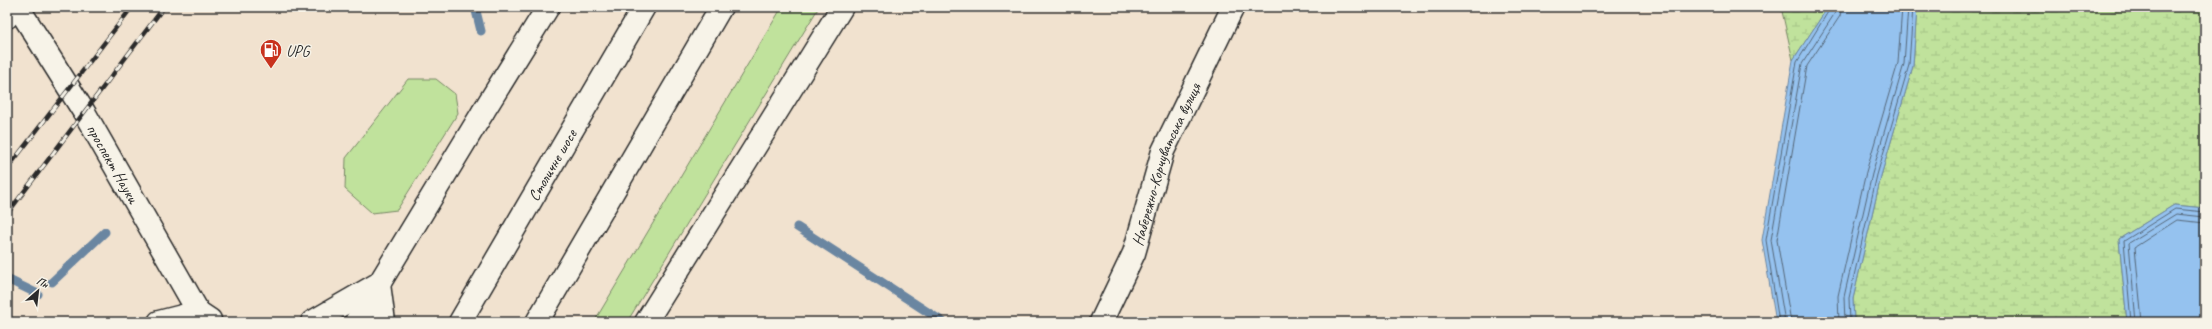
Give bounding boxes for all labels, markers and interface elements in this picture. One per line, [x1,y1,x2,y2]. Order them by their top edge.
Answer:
fuel station icon: UPG [258,37,284,70]
place label: UPG [286,41,311,61]
street label: Набережно-Корчуватська вулиця [1128,79,1206,248]
street label: проспект Науки [82,120,143,208]
street label: Столичне шосе [524,124,582,205]
north arrow [18,271,58,311]
text: Пн [34,273,52,292]

